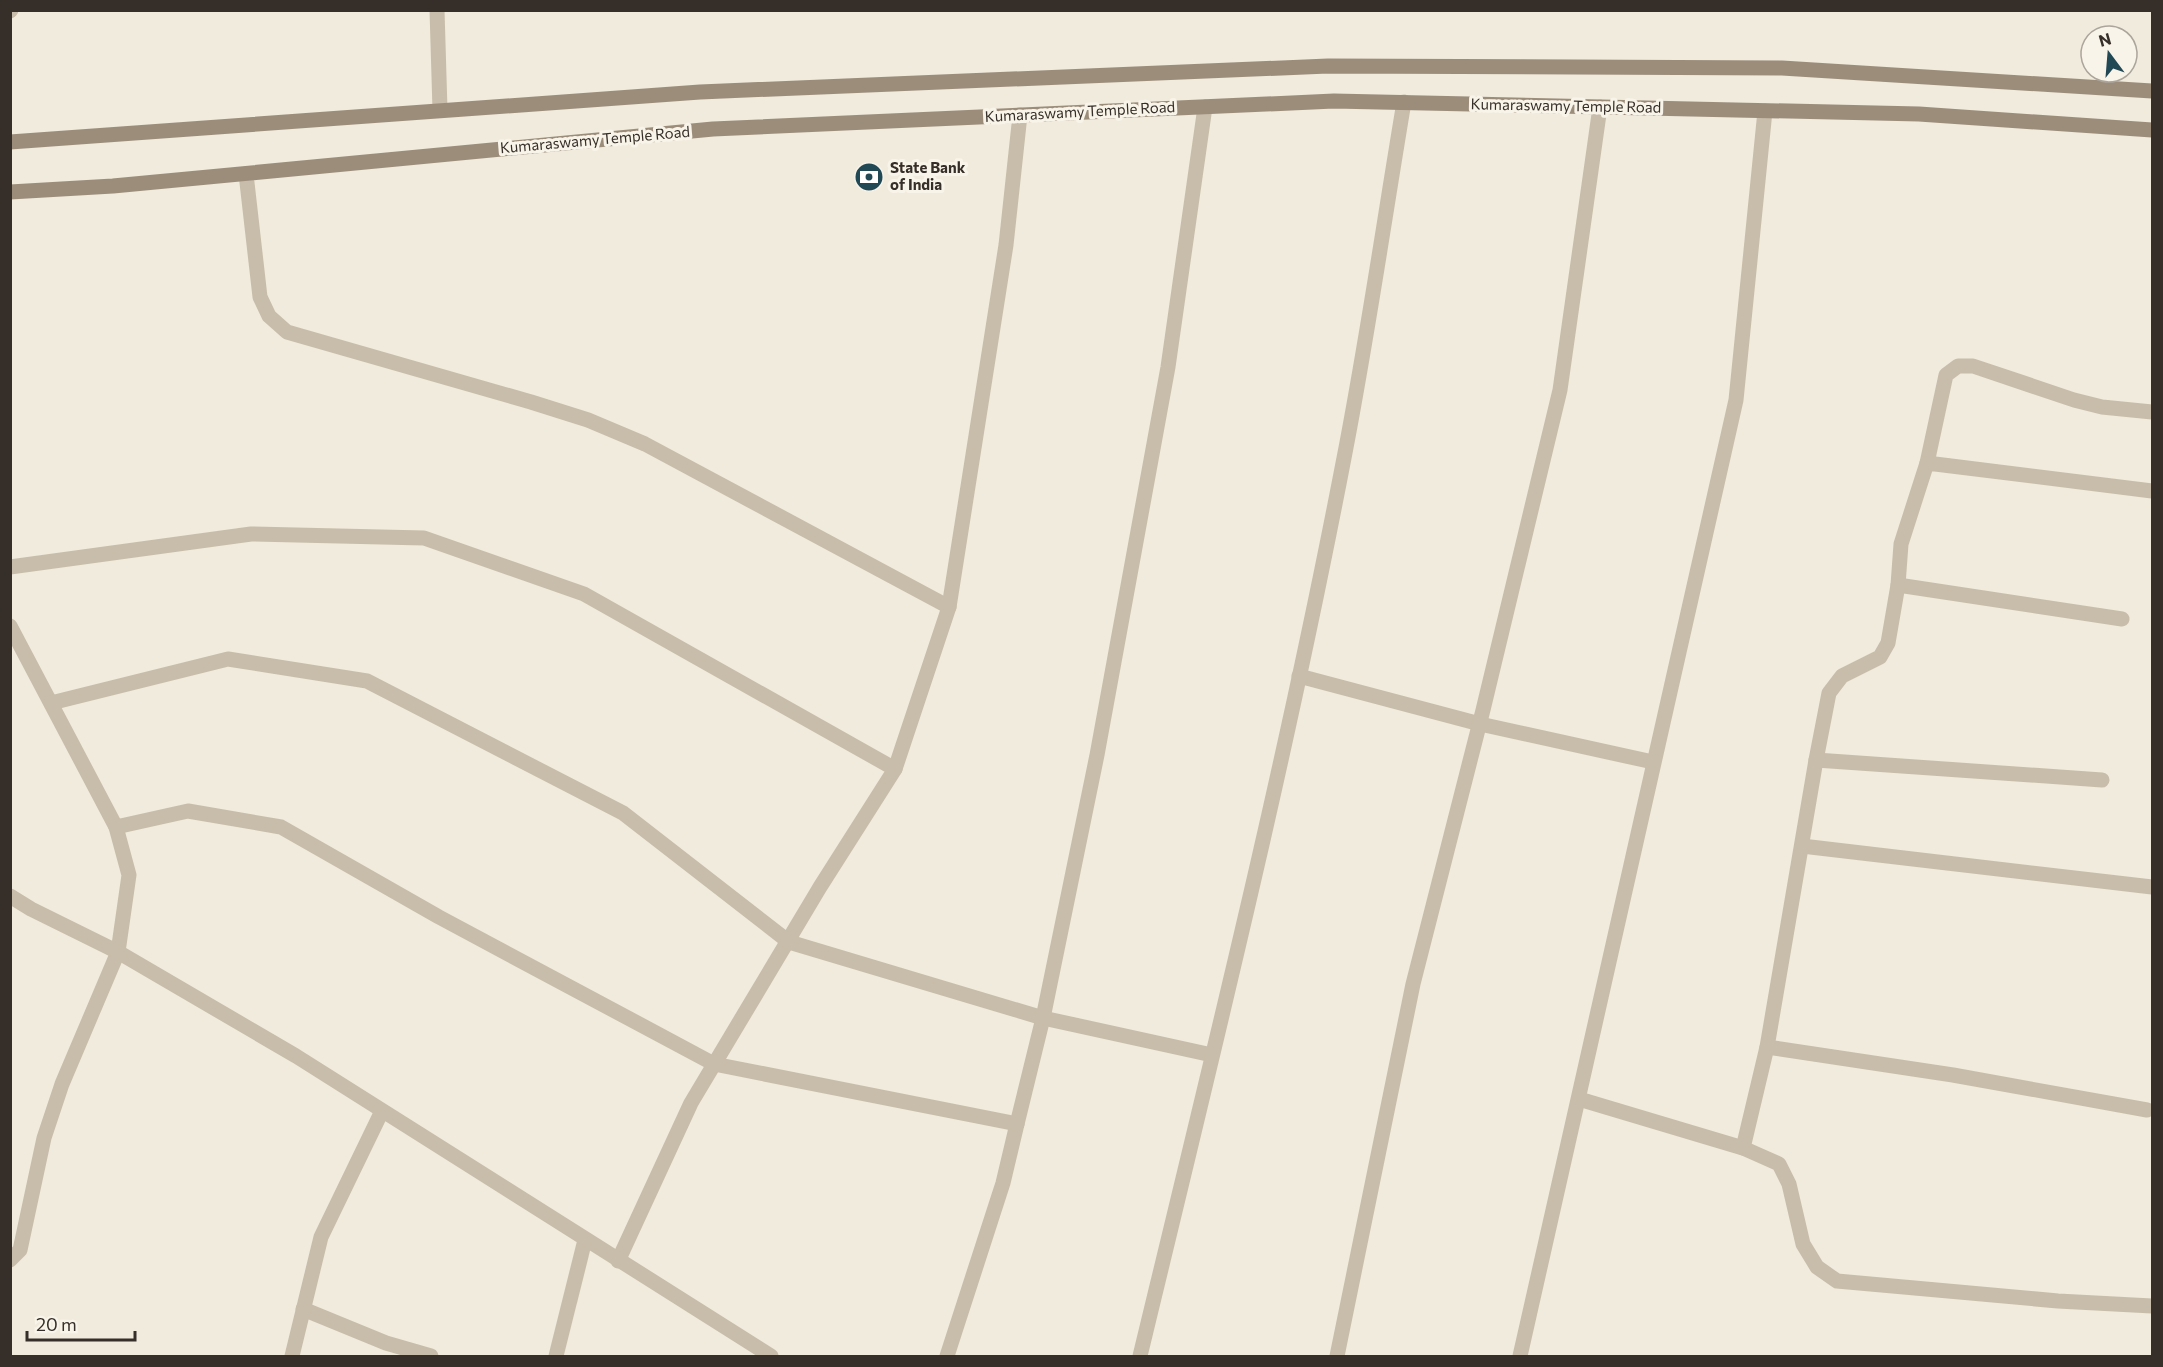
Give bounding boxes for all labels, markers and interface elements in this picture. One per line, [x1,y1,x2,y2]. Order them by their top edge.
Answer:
north arrow [2079,24,2139,84]
text: N [2096,28,2113,50]
street label: Kumaraswamy Temple Road [1470,94,1662,116]
street label: Kumaraswamy Temple Road [984,97,1176,125]
street label: Kumaraswamy Temple Road [499,122,691,156]
place label: State Bank of India [890,158,966,193]
bank icon: State Bank of India [853,161,885,193]
scale bar [27,1304,135,1342]
text: 20 m [36,1313,77,1335]

